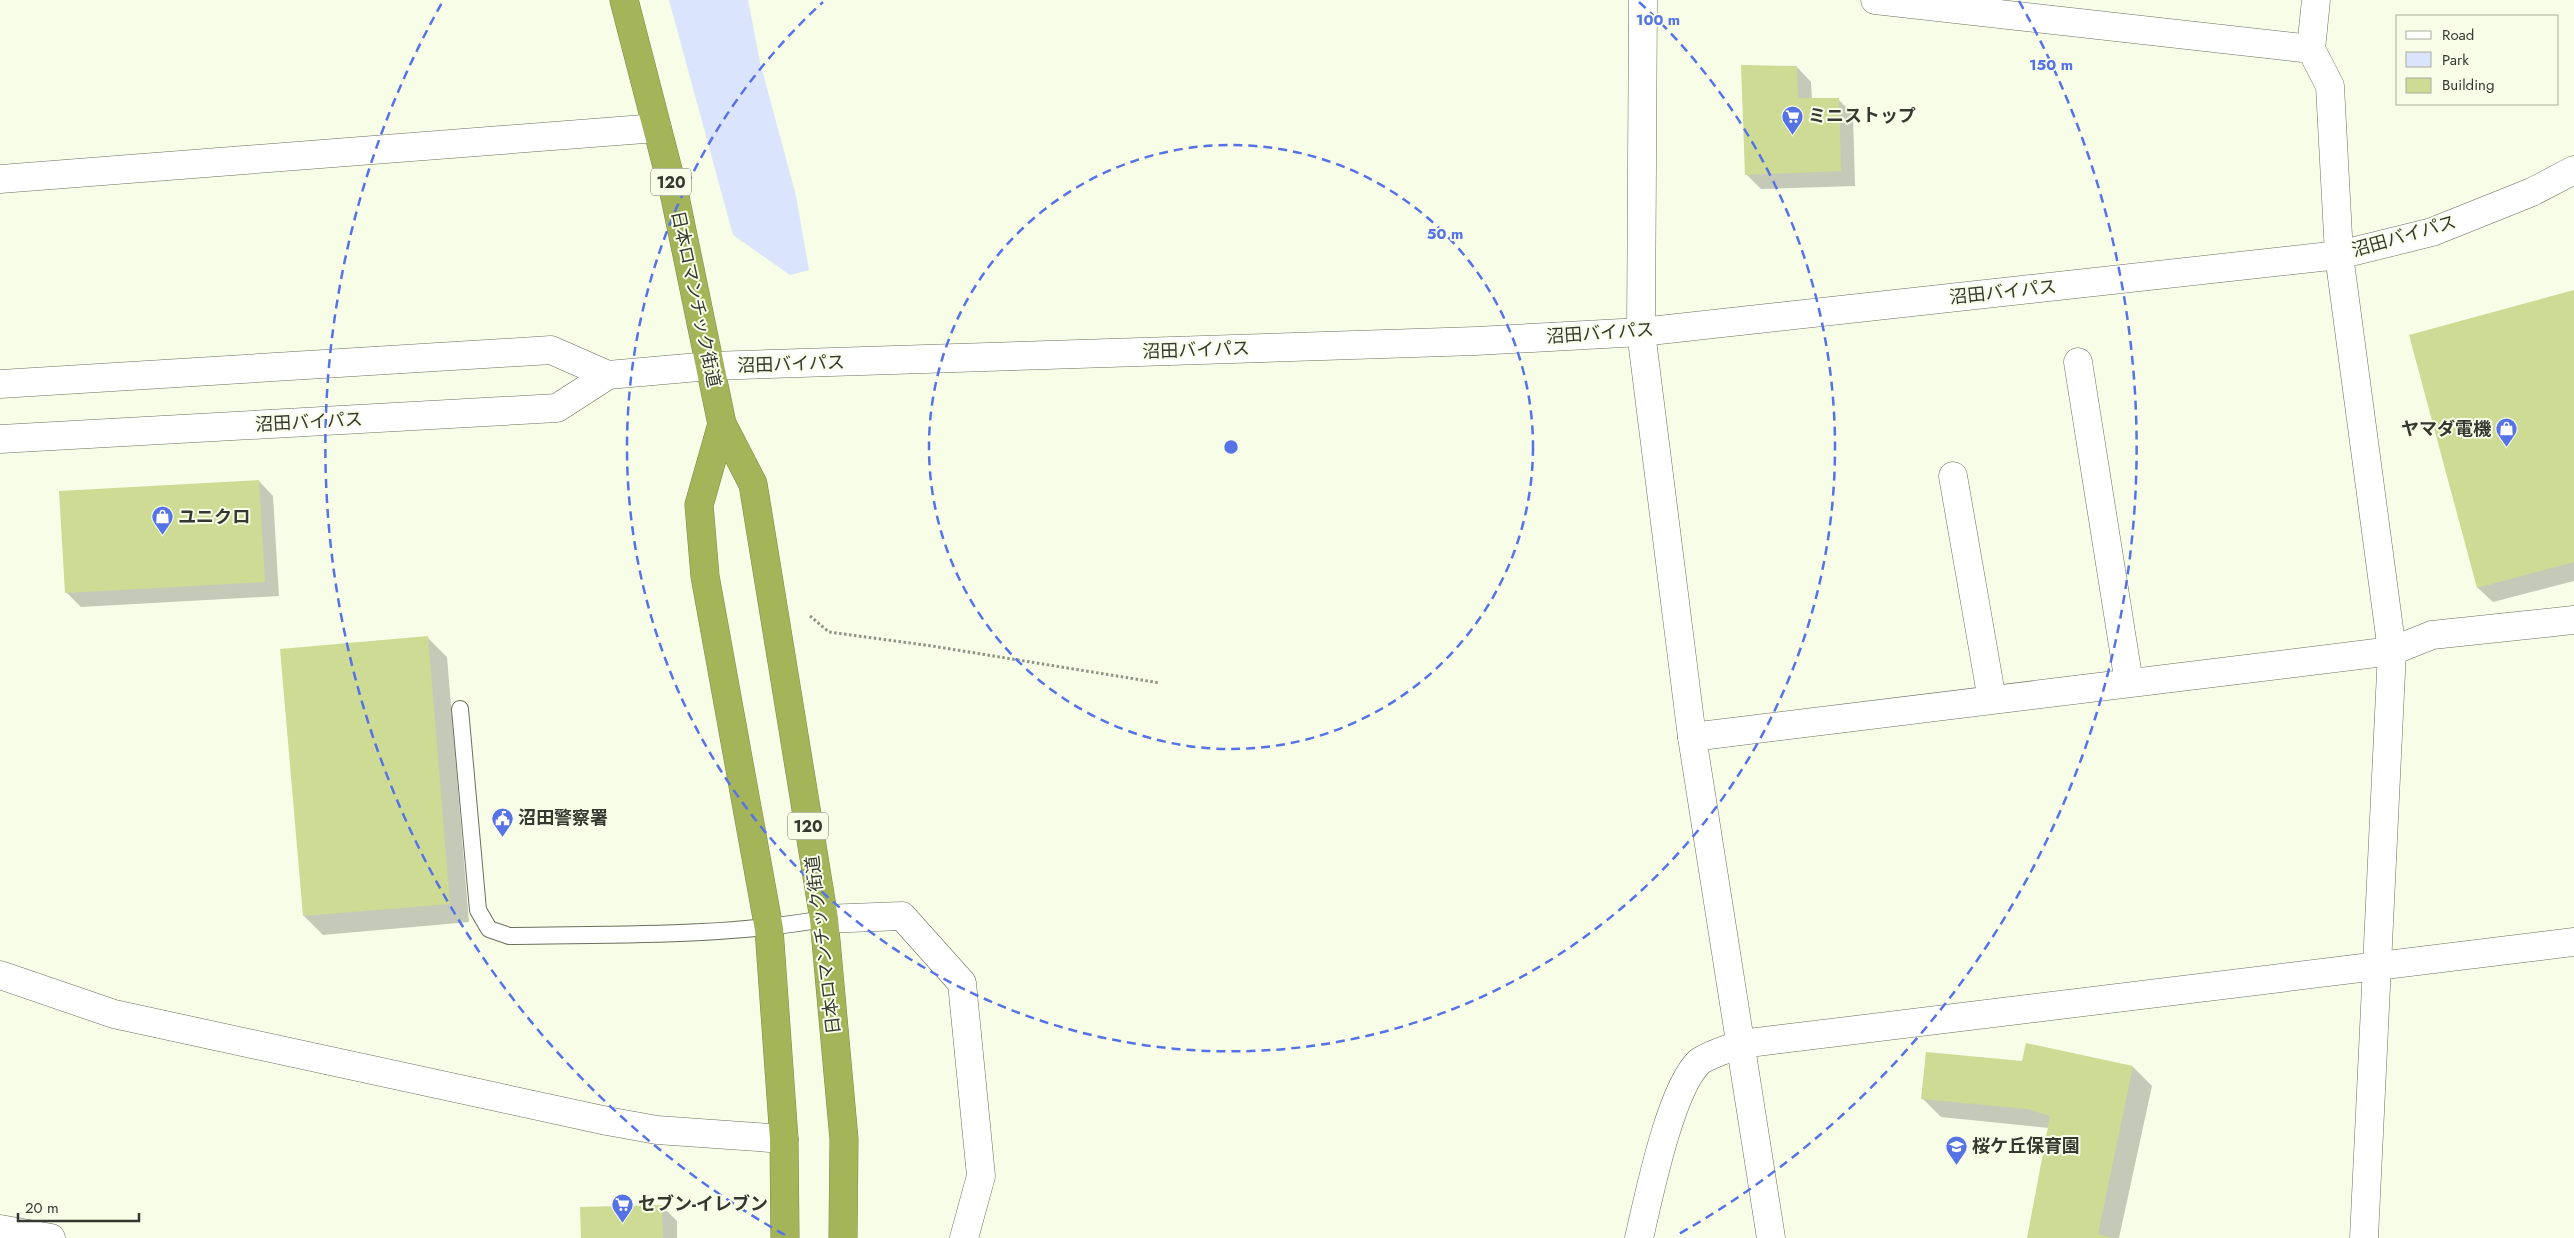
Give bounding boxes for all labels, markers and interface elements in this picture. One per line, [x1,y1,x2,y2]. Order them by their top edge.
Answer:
text: 100 m [1636,9,1680,31]
legend [2396,15,2559,105]
text: Road [2442,24,2474,46]
text: Park [2442,49,2469,71]
text: 150 m [2029,54,2073,76]
text: Building [2442,74,2494,96]
place label: ミニストップ [1808,103,1916,129]
supermarket icon: ミニストップ [1780,104,1804,135]
road number: 120 [651,168,691,196]
street label: 日本ロマンチック街道 [665,208,727,390]
street label: 沼田バイパス [2349,209,2459,263]
text: 50 m [1427,223,1463,245]
street label: 沼田バイパス [1948,273,2058,311]
street label: 沼田バイパス [1545,316,1655,350]
street label: 沼田バイパス [1142,335,1250,365]
street label: 沼田バイパス [737,349,845,379]
street label: 沼田バイパス [255,406,363,438]
place label: ヤマダ電機 [2401,416,2492,442]
shop icon: ヤマダ電機 [2495,417,2519,448]
centre of rings [1222,438,1240,456]
place label: ユニクロ [178,504,250,530]
shop icon: ユニクロ [150,505,174,536]
place label: 沼田警察署 [518,805,608,831]
public building icon: 沼田警察署 [490,806,514,837]
road number: 120 [788,812,828,839]
street label: 日本ロマンチック街道 [799,854,847,1036]
place label: 桜ケ丘保育園 [1972,1133,2080,1159]
school or university icon: 桜ケ丘保育園 [1944,1134,1968,1165]
scale bar [18,1190,139,1222]
place label: セブン-イレブン [638,1191,768,1217]
supermarket icon: セブン-イレブン [610,1192,634,1223]
text: 20 m [25,1197,59,1219]

